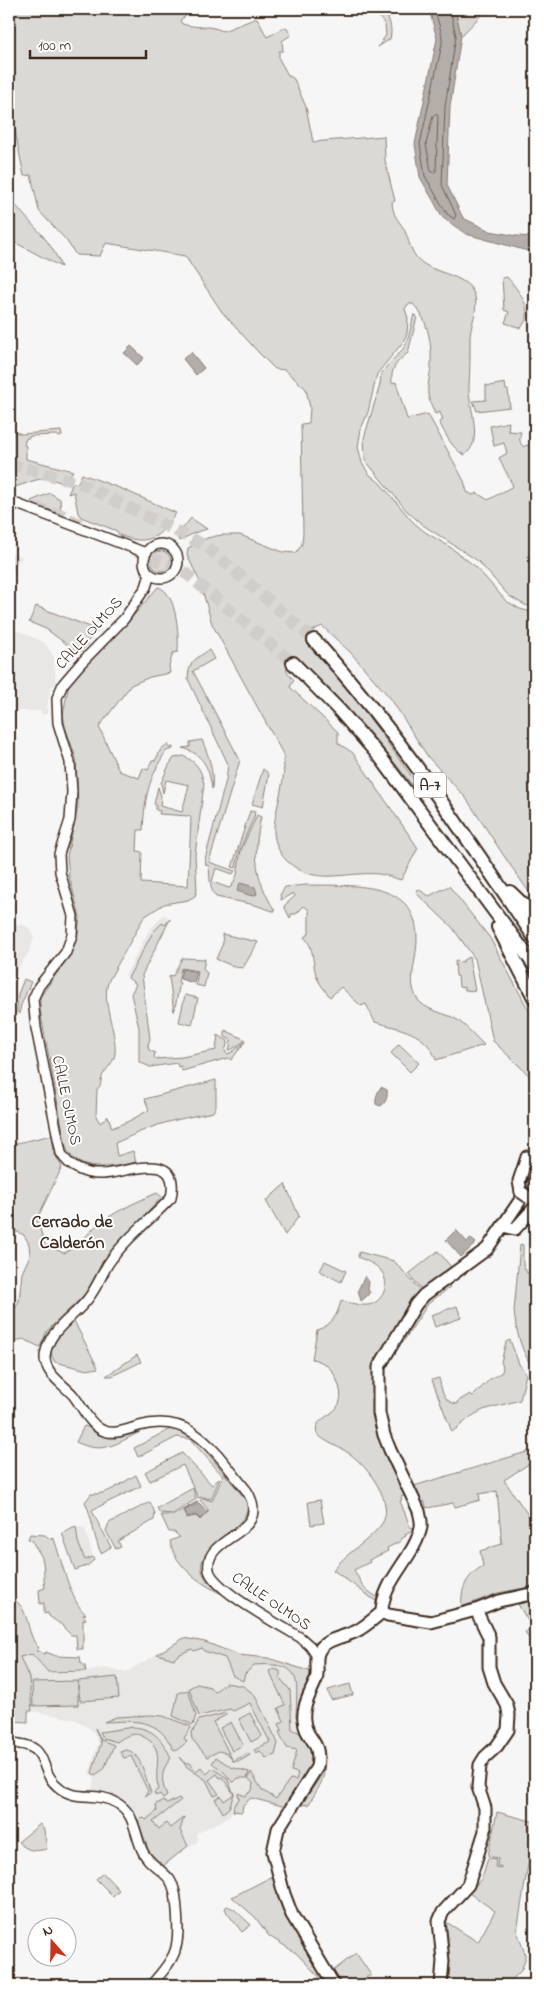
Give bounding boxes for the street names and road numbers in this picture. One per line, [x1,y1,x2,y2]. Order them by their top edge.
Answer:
street label: CALLE OLMOS [50,591,129,675]
road number: A-7 [414,772,446,798]
street label: CALLE OLMOS [45,1053,87,1147]
street label: CALLE OLMOS [226,1566,315,1637]

